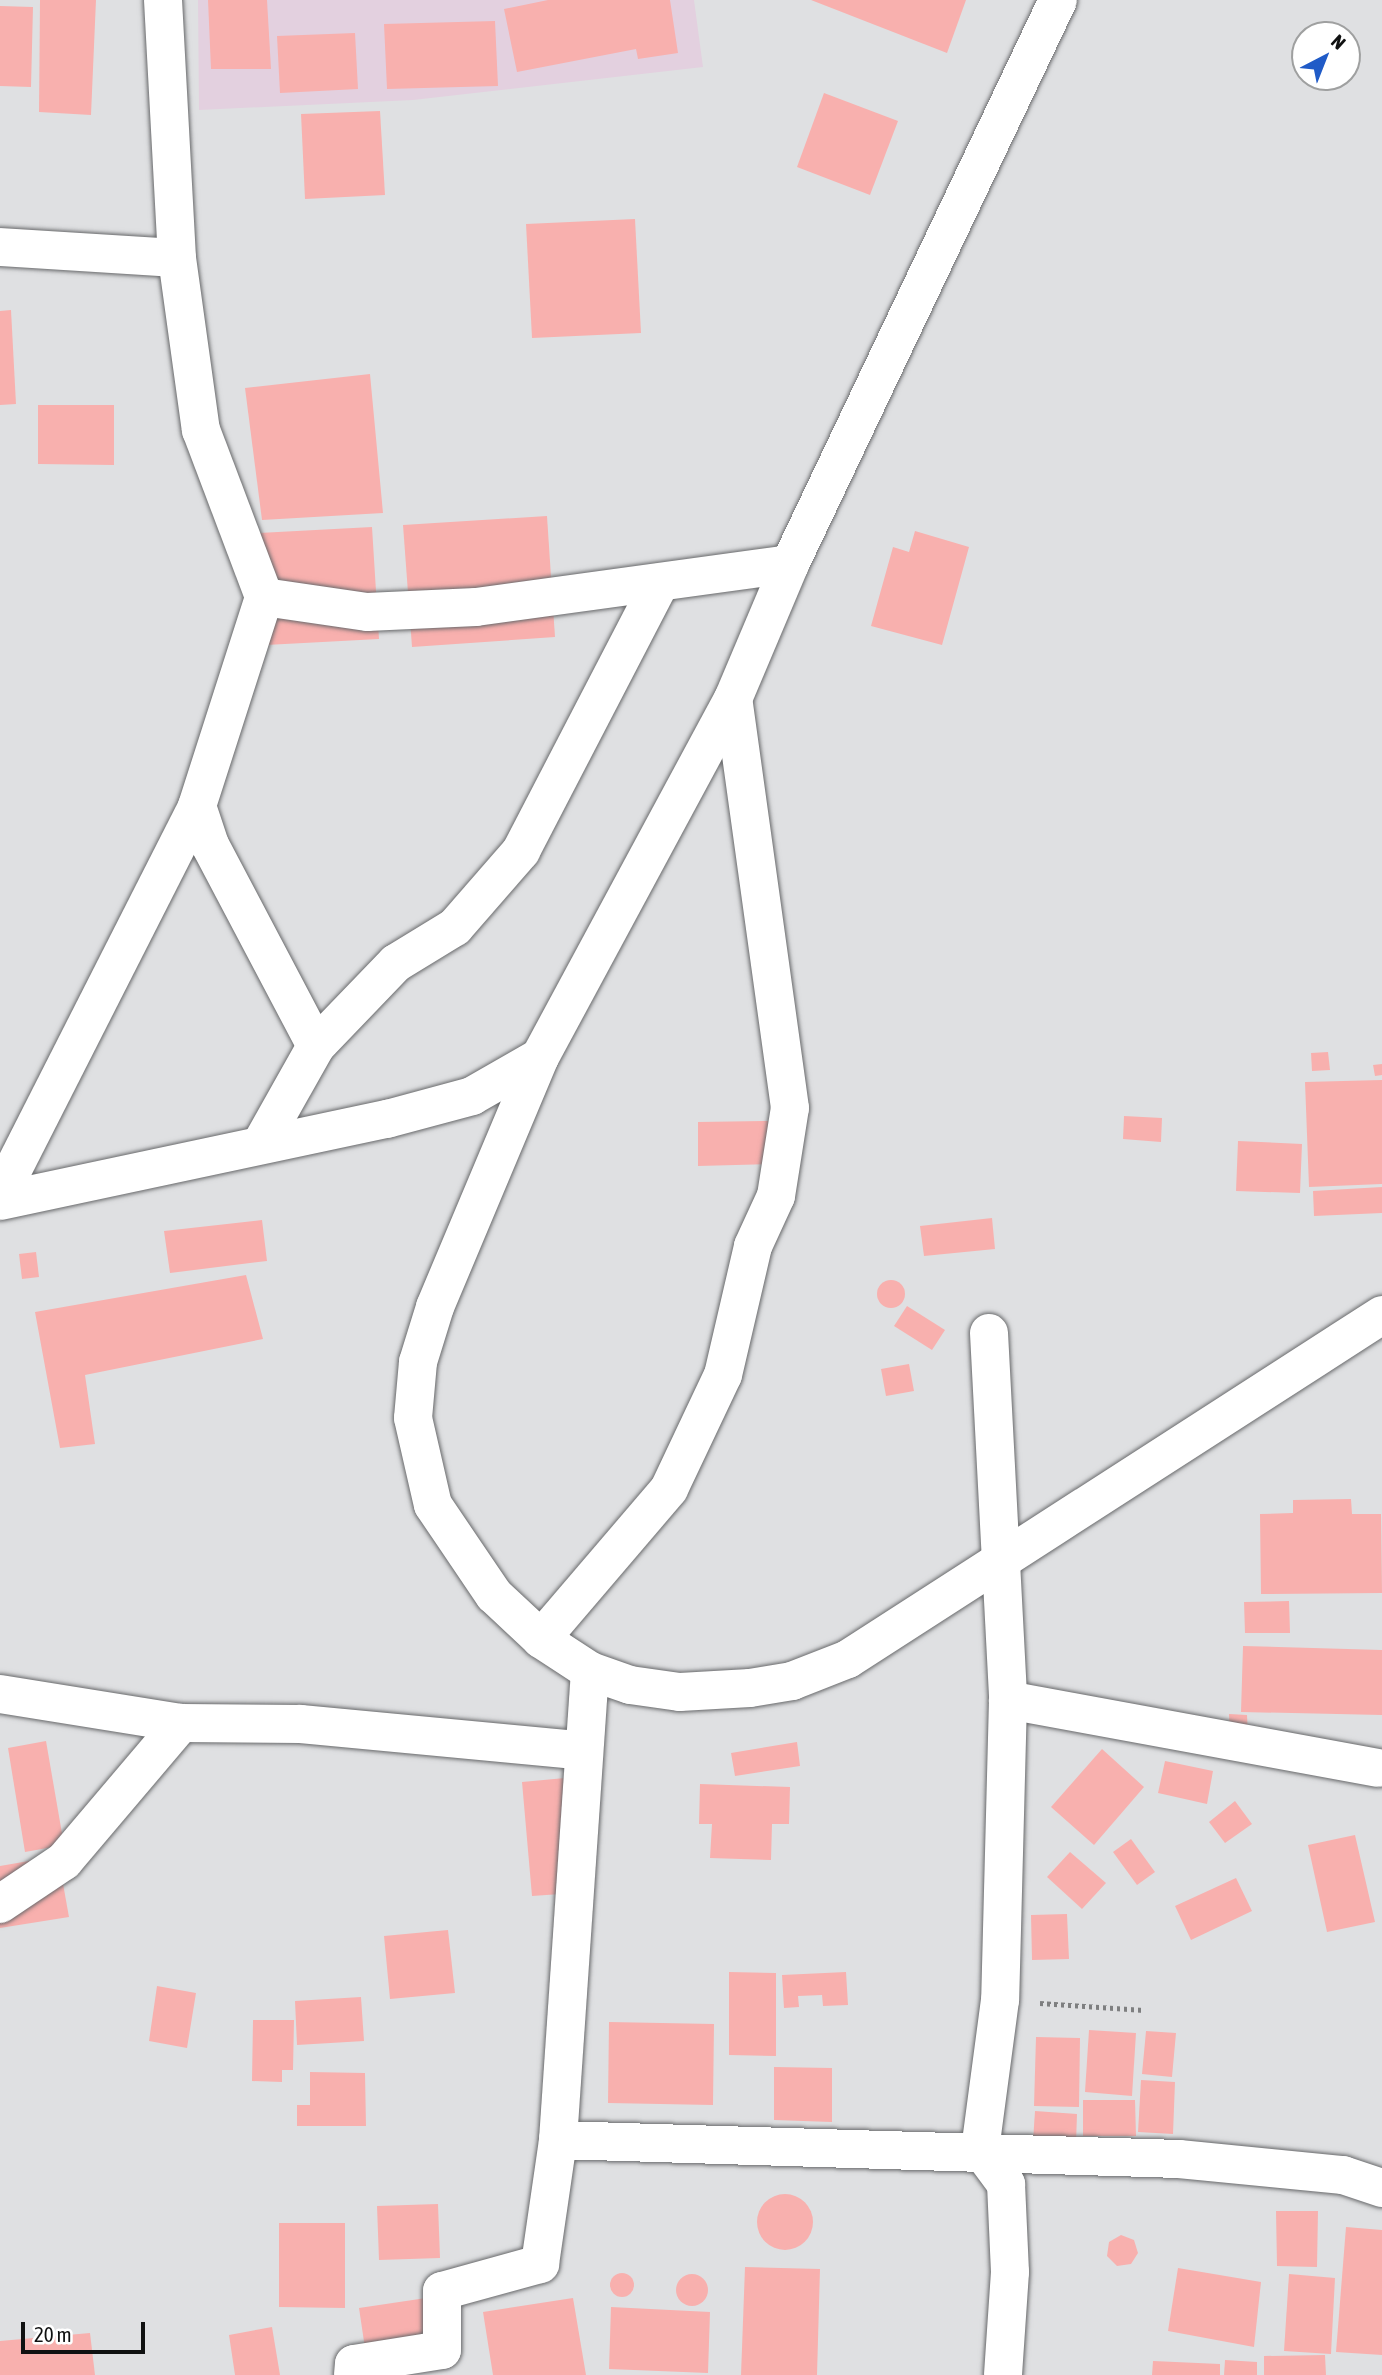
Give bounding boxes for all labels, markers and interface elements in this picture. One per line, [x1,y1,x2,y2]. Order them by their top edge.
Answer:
north arrow [1291,21,1361,91]
text: N [1327,30,1350,54]
scale bar [24,2308,149,2352]
text: 20 m [34,2322,72,2346]

